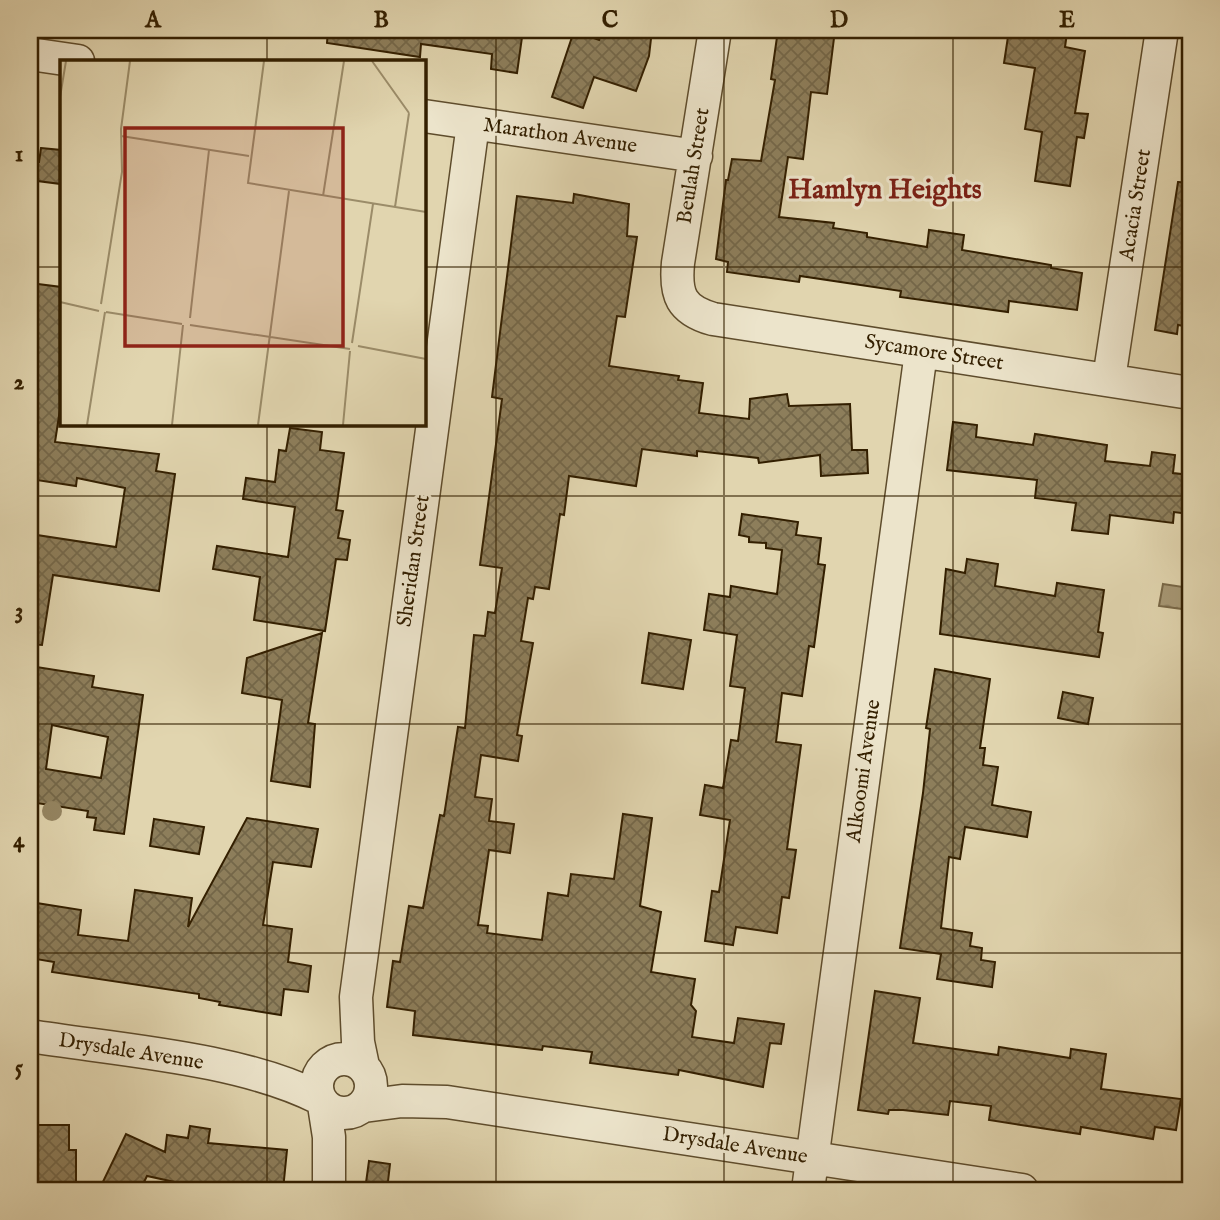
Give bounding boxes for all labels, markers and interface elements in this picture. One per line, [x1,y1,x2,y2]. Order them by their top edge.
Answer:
text: A [144,6,162,35]
text: B [373,6,389,35]
text: C [602,6,619,35]
text: D [830,6,848,35]
text: E [1059,6,1075,35]
inset map [60,60,425,425]
street label: Beulah Street [672,106,716,226]
street label: Marathon Avenue [481,112,639,160]
text: 1 [15,140,23,169]
street label: Acacia Street [1114,147,1158,264]
district label: Hamlyn Heights [788,173,982,208]
street label: Sycamore Street [863,329,1005,377]
text: 2 [14,368,25,397]
street label: Sheridan Street [391,493,437,629]
text: 3 [15,597,23,626]
street label: Alkoomi Avenue [840,697,887,845]
text: 4 [13,826,25,855]
street label: Drysdale Avenue [56,1027,206,1077]
text: 5 [15,1054,24,1083]
street label: Drysdale Avenue [660,1121,810,1171]

